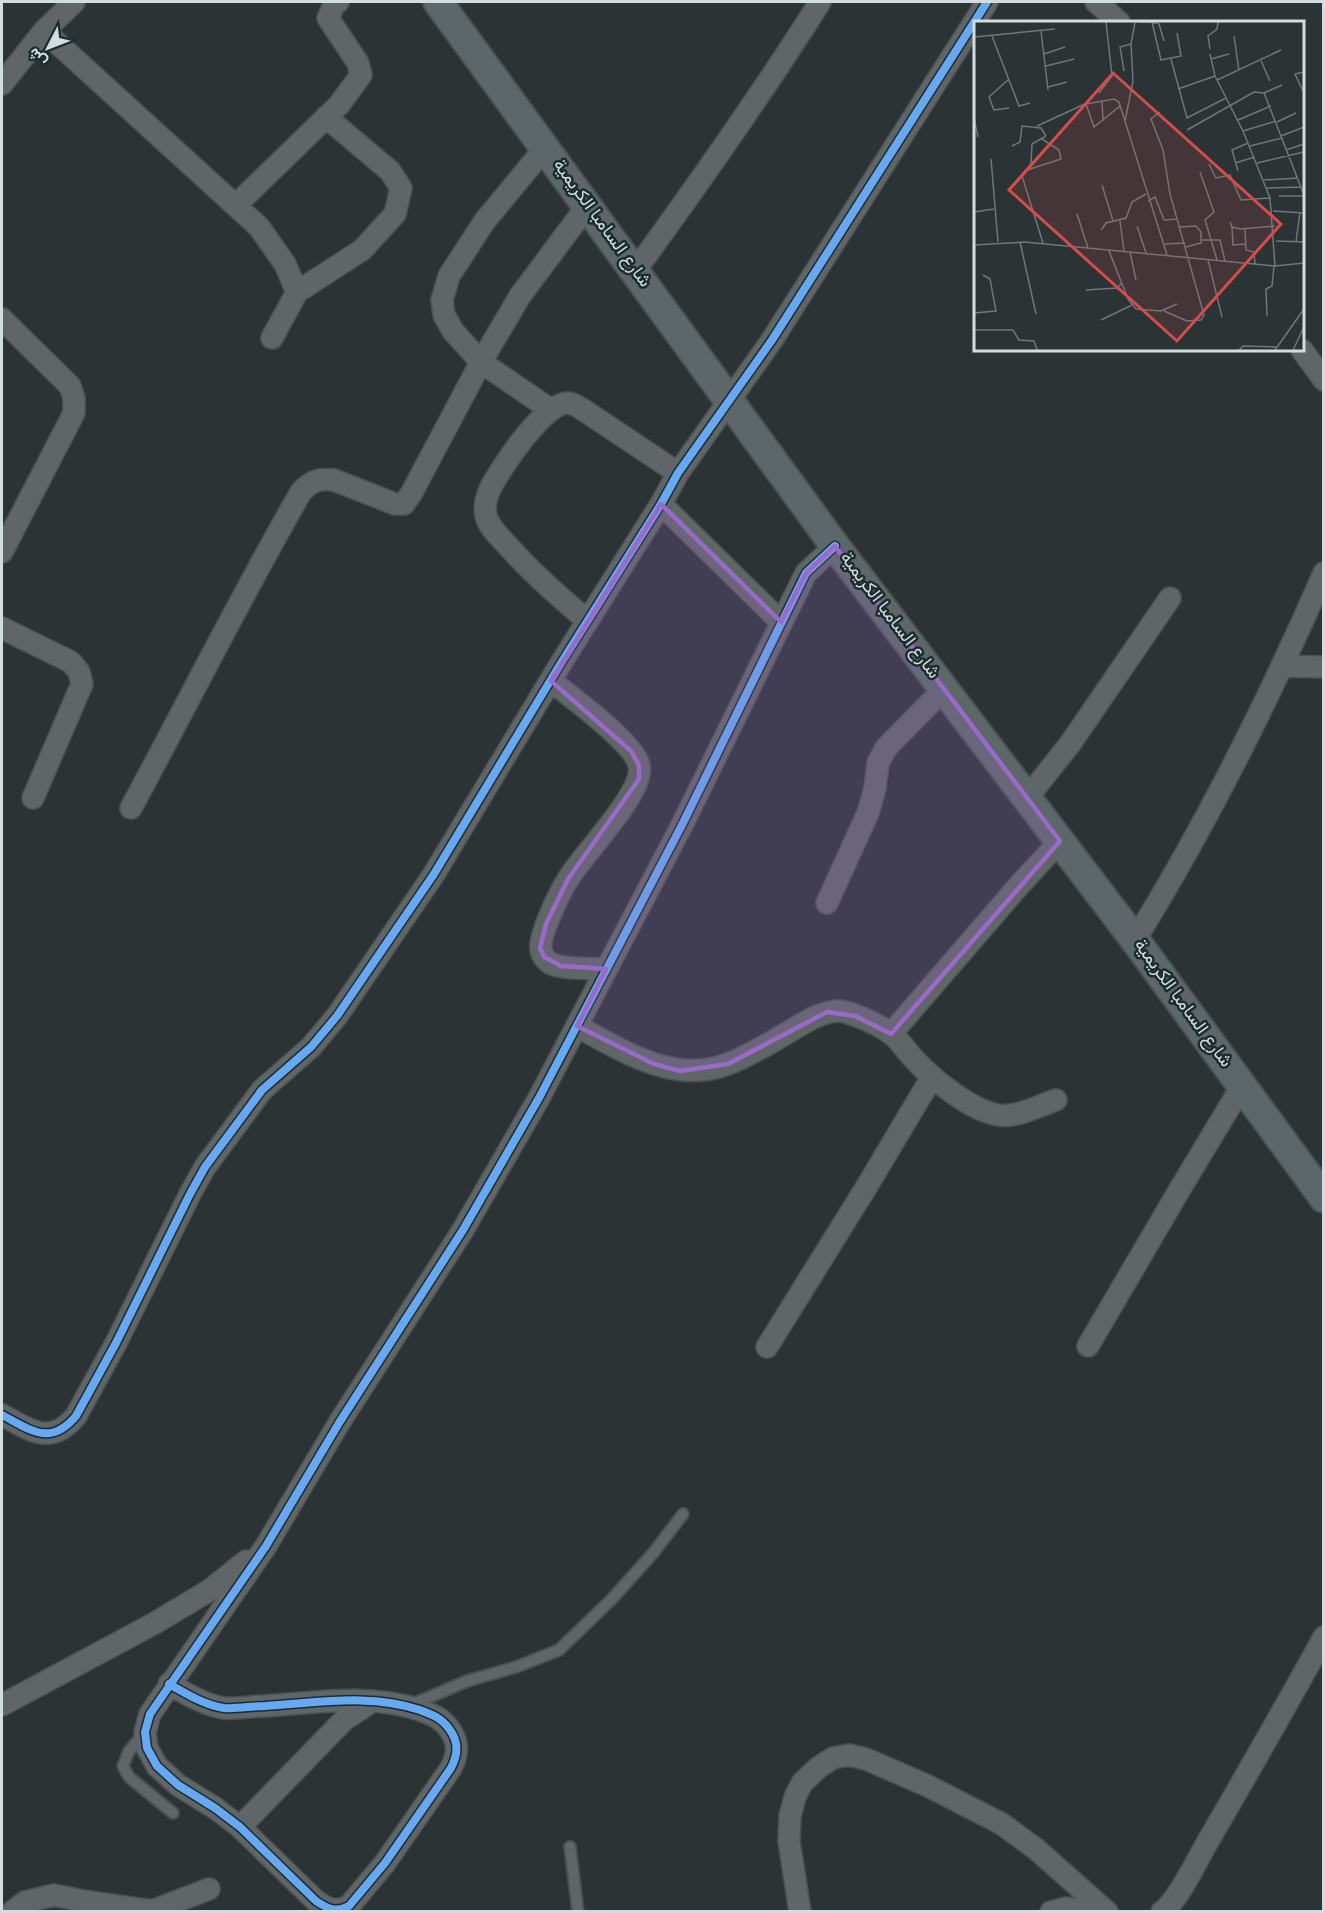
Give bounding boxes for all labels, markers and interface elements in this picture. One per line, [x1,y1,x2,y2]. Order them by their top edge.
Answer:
north arrow [18,18,78,78]
inset map [974,21,1304,351]
text: ش [23,41,54,72]
street label: شارع السامبا الكريمية [545,154,657,294]
street label: شارع السامبا الكريمية [832,546,946,686]
street label: شارع السامبا الكريمية [1126,934,1238,1074]

